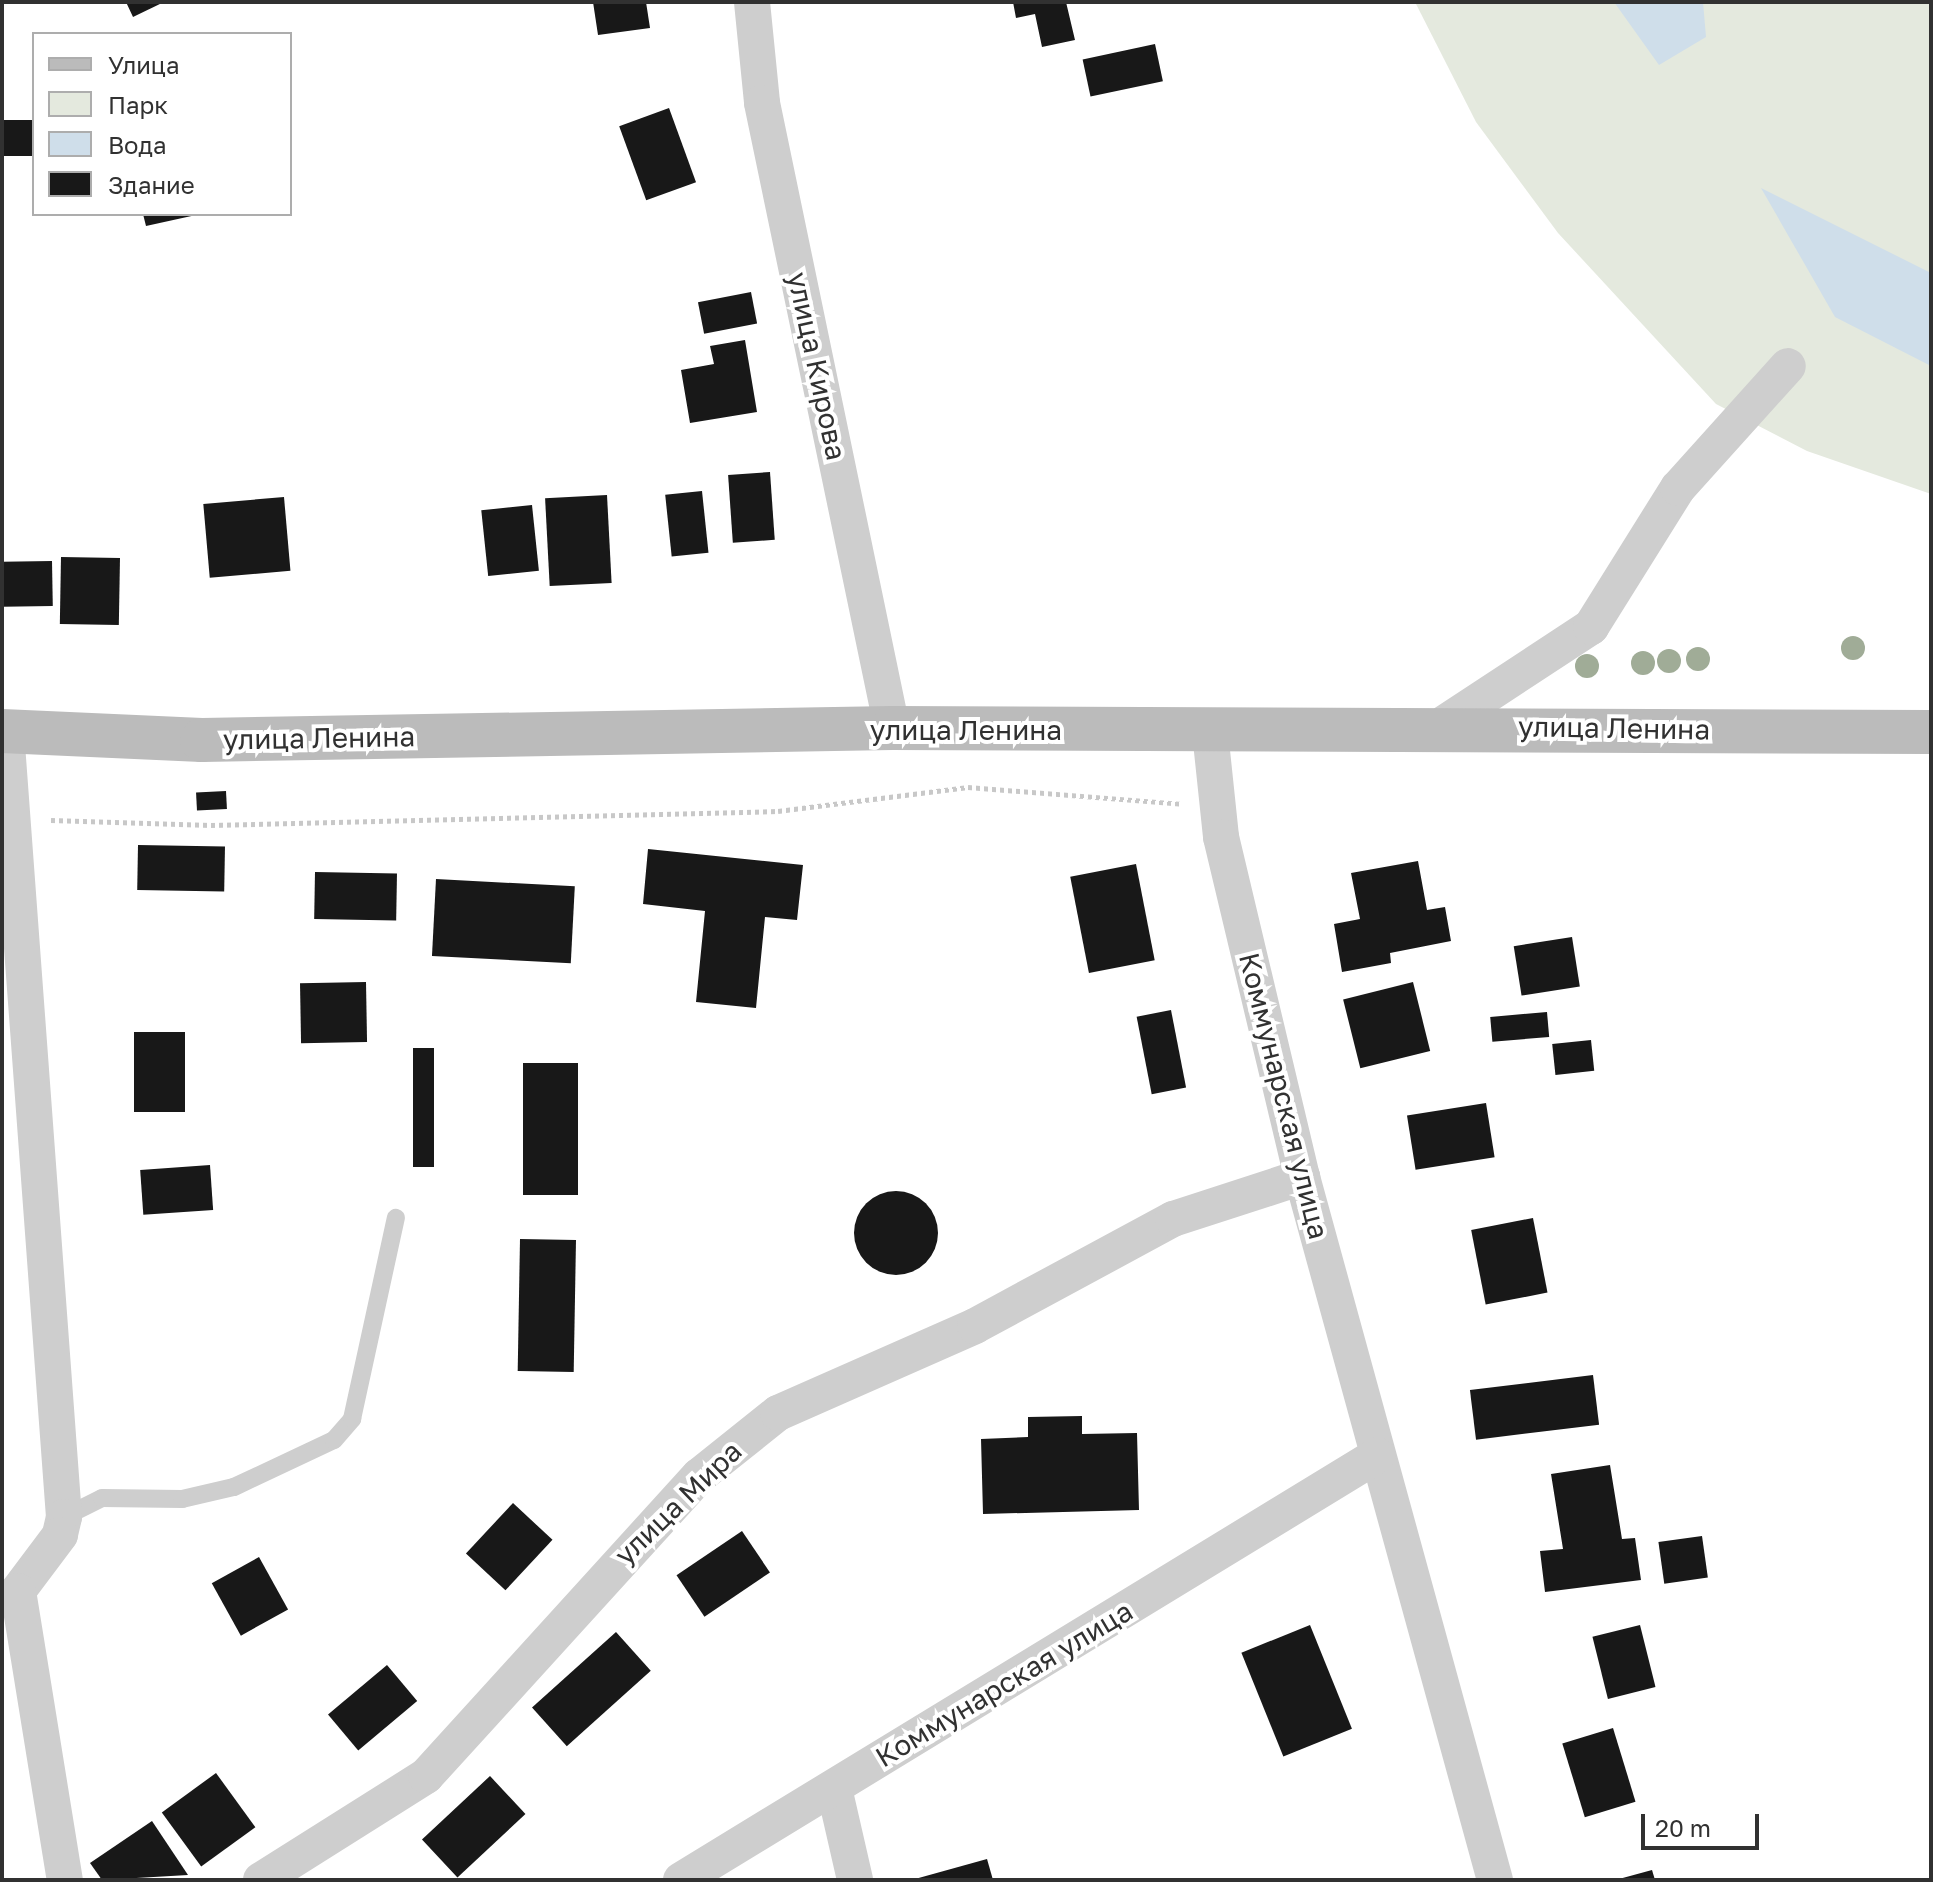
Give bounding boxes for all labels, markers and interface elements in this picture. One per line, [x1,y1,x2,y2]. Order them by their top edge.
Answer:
legend [32,32,292,216]
text: Улица [108,50,180,79]
text: Парк [108,90,168,119]
text: Вода [108,130,167,159]
text: Здание [108,170,195,199]
street label: улица Кирова [781,269,853,463]
street label: улица Ленина [1518,710,1710,746]
street label: улица Ленина [870,713,1062,747]
street label: улица Ленина [223,720,415,756]
street label: Коммунарская улица [1232,949,1336,1243]
street label: улица Мира [608,1434,748,1572]
street label: Коммунарская улица [869,1594,1139,1774]
scale bar [1645,1798,1763,1848]
text: 20 m [1655,1813,1711,1842]

